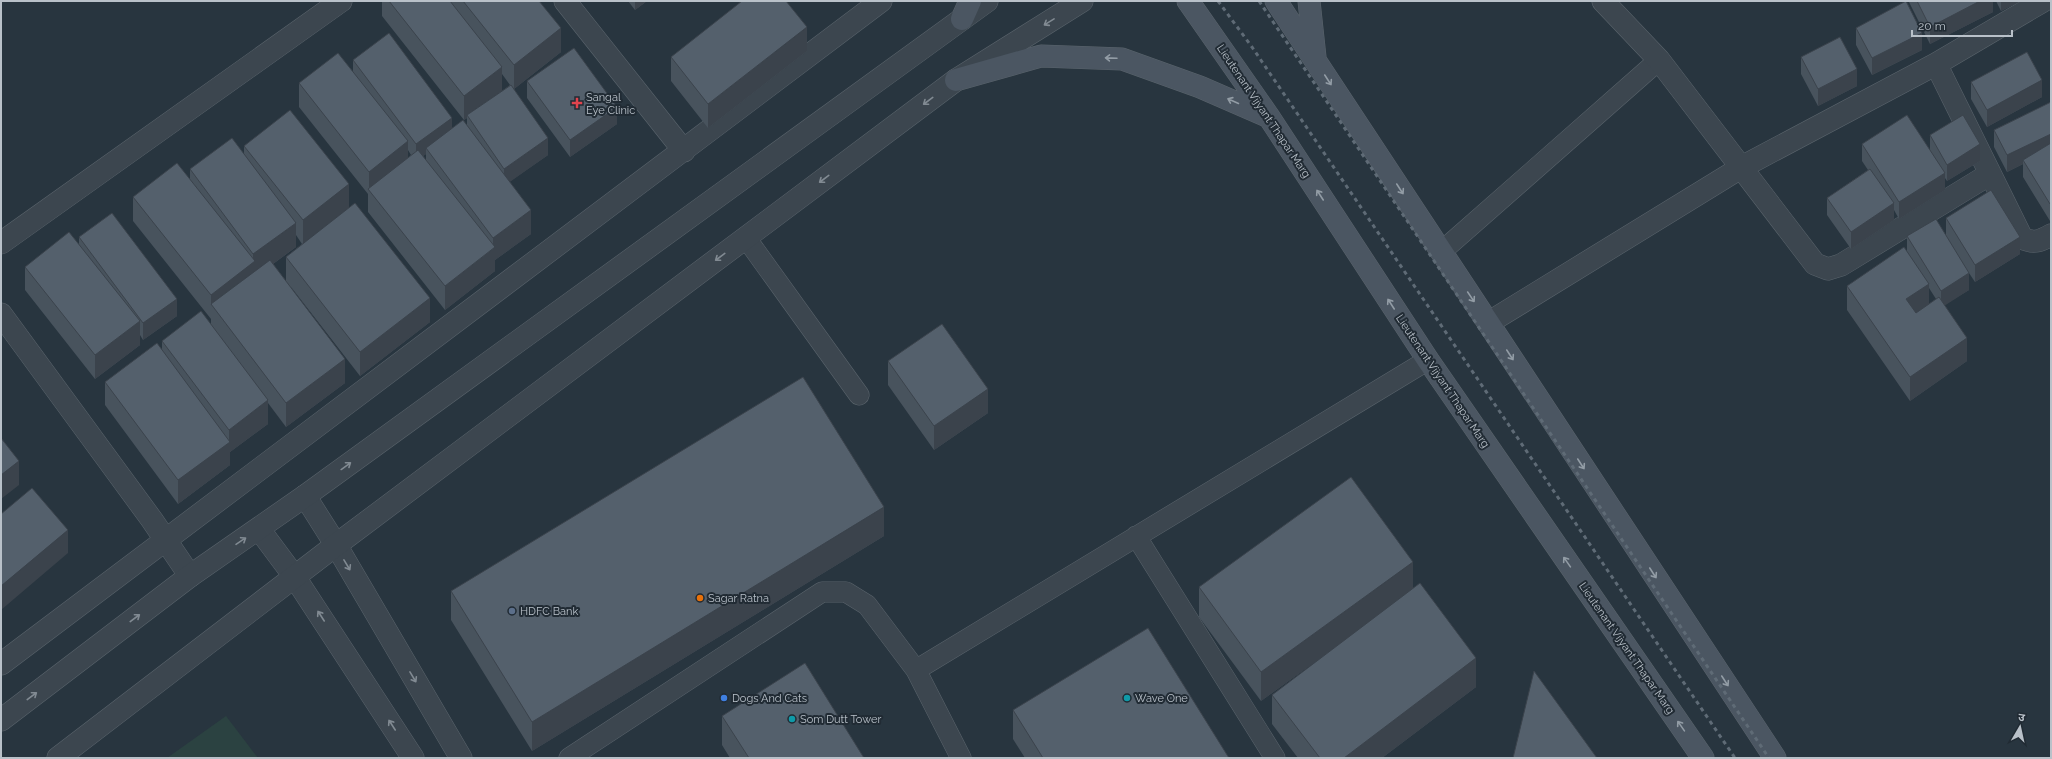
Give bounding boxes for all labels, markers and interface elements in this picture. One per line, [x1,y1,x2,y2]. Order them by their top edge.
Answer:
scale bar [1912,12,2012,38]
one-way arrow [1044,18,1055,26]
text: 20 m [1918,19,1946,33]
street label: Lieutenant Vijyant Thapar Marg [1214,42,1313,180]
one-way arrow [1105,54,1118,62]
one-way arrow [1324,74,1332,85]
place label: Sangal Eye Clinic [586,91,635,117]
one-way arrow [923,96,934,105]
marker: Sangal Eye Clinic [571,97,583,109]
one-way arrow [1228,97,1240,104]
one-way arrow [819,175,830,183]
one-way arrow [1396,183,1404,194]
one-way arrow [1316,190,1324,201]
one-way arrow [715,253,726,261]
one-way arrow [1468,291,1476,303]
one-way arrow [1387,299,1395,310]
street label: Lieutenant Vijyant Thapar Marg [1393,312,1492,450]
one-way arrow [1506,350,1514,361]
one-way arrow [1577,458,1585,469]
one-way arrow [341,462,352,470]
one-way arrow [235,537,246,546]
one-way arrow [1563,556,1571,567]
one-way arrow [344,559,352,571]
one-way arrow [1649,567,1657,578]
street label: Lieutenant Vijyant Thapar Marg [1576,580,1677,717]
place label: Sagar Ratna [708,592,769,605]
marker: Sagar Ratna [695,593,705,603]
place label: HDFC Bank [520,605,578,618]
marker: HDFC Bank [507,606,517,616]
one-way arrow [316,611,325,622]
one-way arrow [130,613,141,622]
one-way arrow [410,671,418,683]
one-way arrow [1721,675,1729,687]
one-way arrow [26,692,37,701]
place label: Dogs And Cats [732,692,807,705]
place label: Wave One [1135,692,1188,705]
marker: Dogs And Cats [719,693,729,703]
marker: Wave One [1122,693,1132,703]
north arrow [2000,707,2040,747]
text: उ [2017,711,2026,725]
place label: Som Dutt Tower [800,713,881,726]
marker: Som Dutt Tower [787,714,797,724]
one-way arrow [388,720,396,731]
one-way arrow [1677,721,1685,732]

